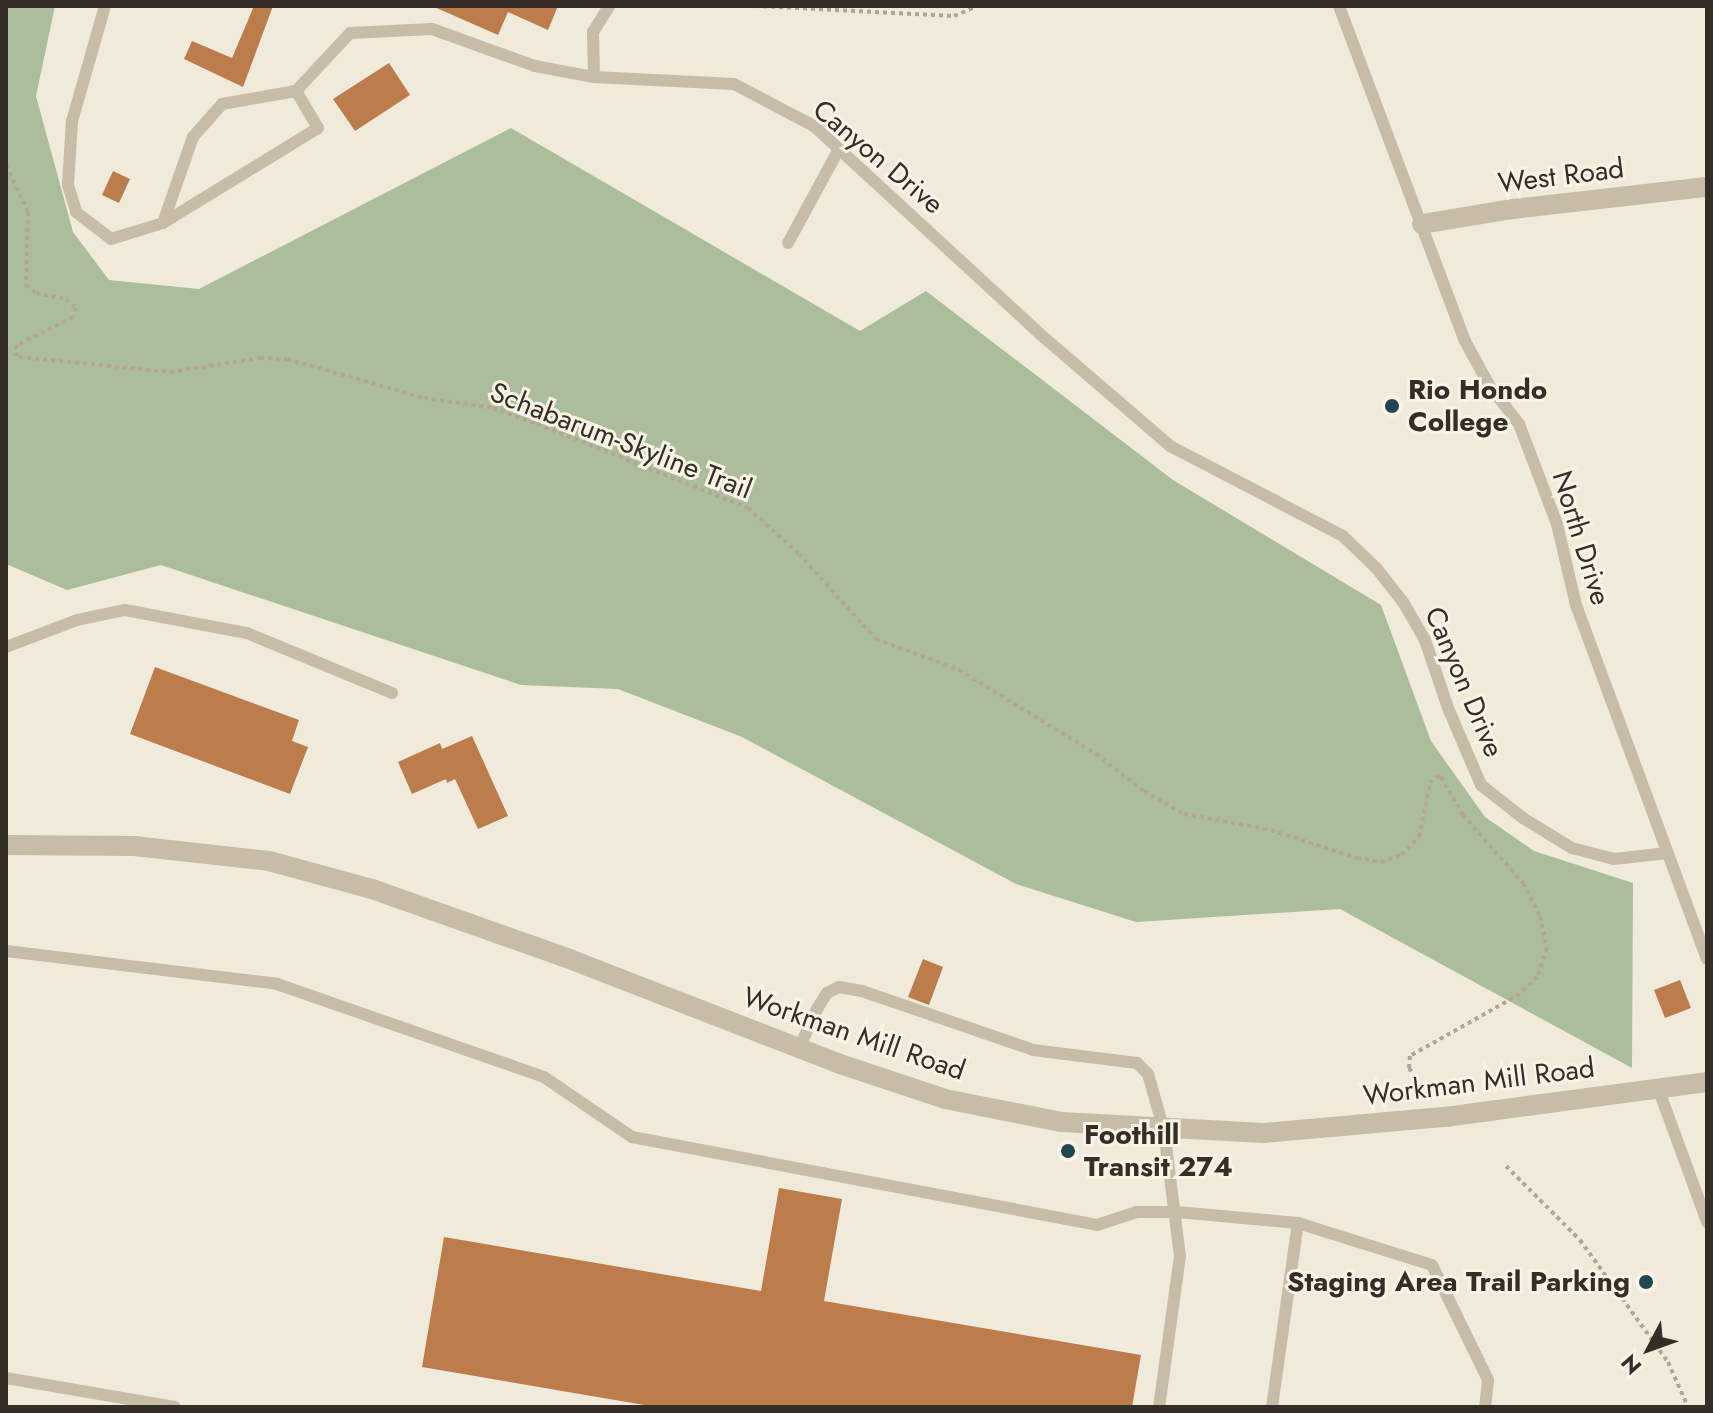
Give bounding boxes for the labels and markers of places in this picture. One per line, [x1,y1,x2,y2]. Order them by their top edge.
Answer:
place label: Rio Hondo College [1408,373,1547,439]
marker: Rio Hondo College [1383,397,1401,415]
place label: Foothill Transit 274 [1084,1118,1233,1184]
marker: Foothill Transit 274 [1059,1142,1077,1160]
place label: Staging Area Trail Parking [1287,1265,1630,1299]
marker: Staging Area Trail Parking [1637,1273,1655,1291]

